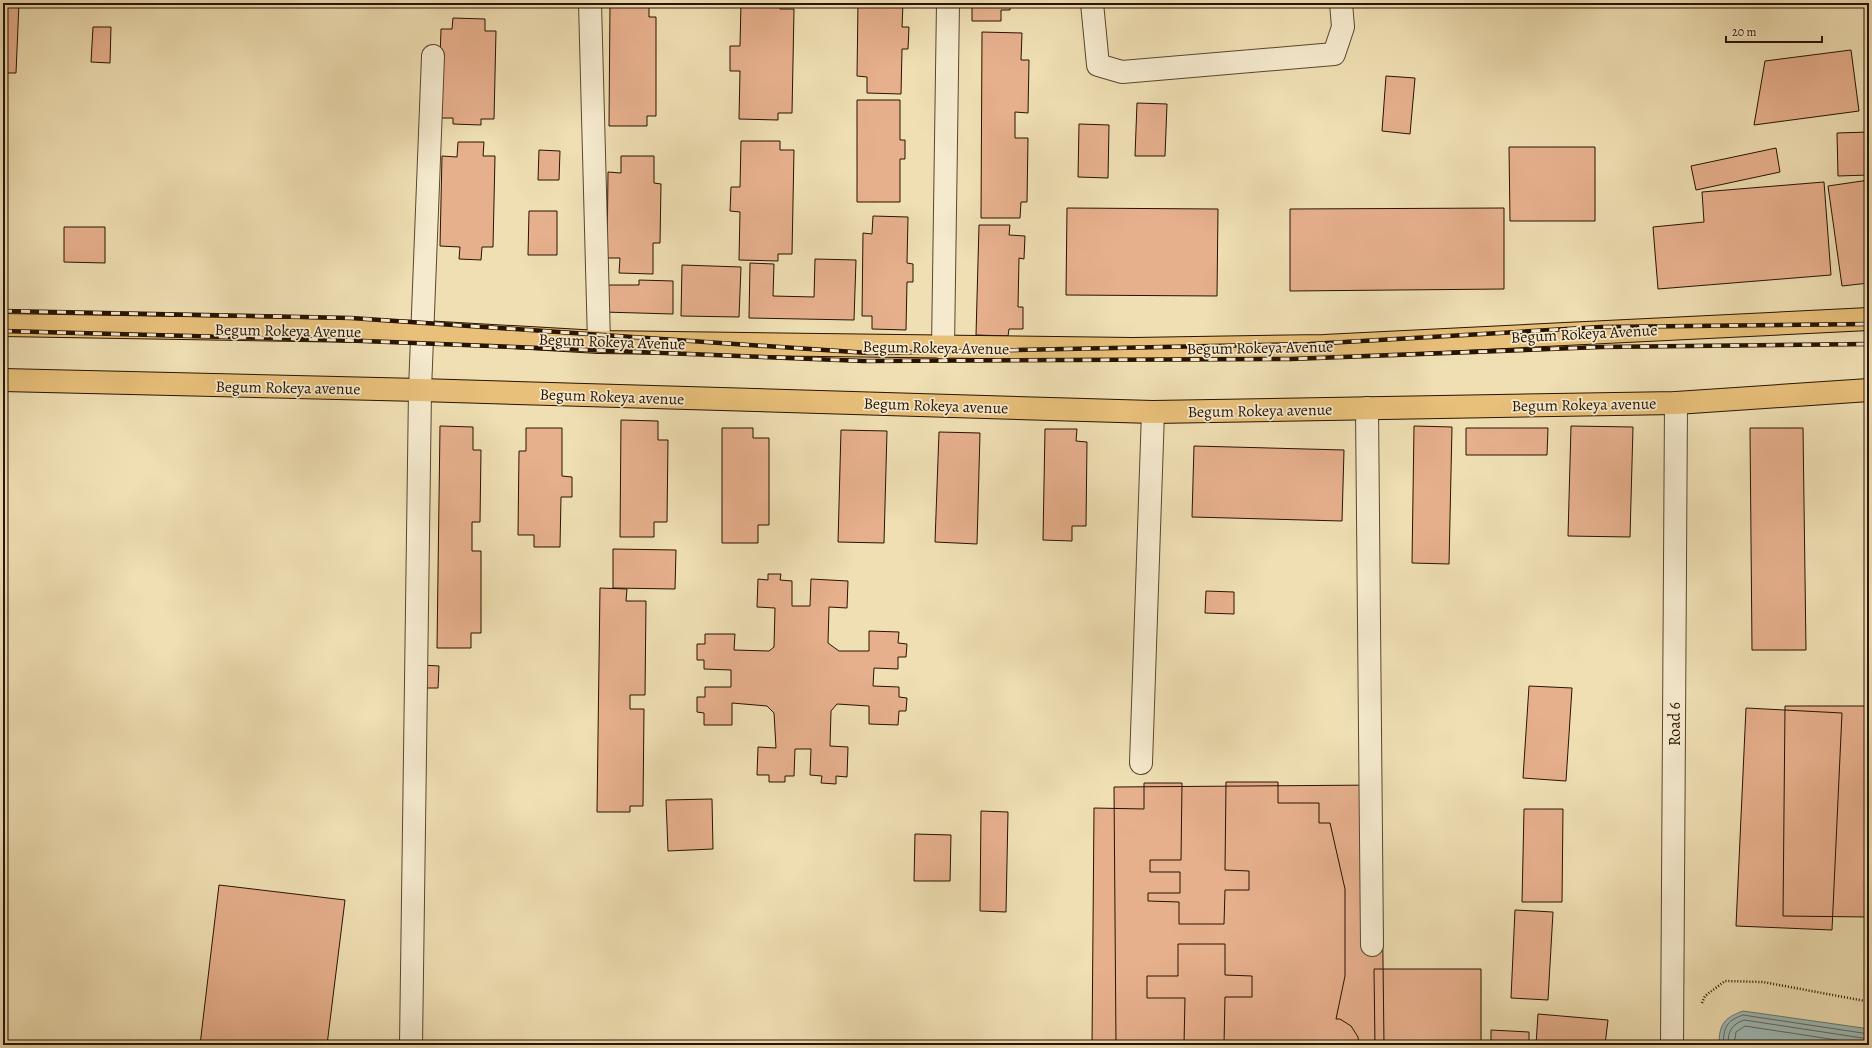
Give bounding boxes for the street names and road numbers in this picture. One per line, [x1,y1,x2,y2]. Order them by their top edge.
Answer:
street label: Begum Rokeya Avenue [214,319,362,343]
street label: Begum Rokeya Avenue [1510,319,1658,349]
street label: Begum Rokeya Avenue [538,328,686,356]
street label: Begum Rokeya Avenue [862,336,1010,360]
street label: Begum Rokeya Avenue [1186,336,1334,360]
street label: Begum Rokeya avenue [215,376,361,400]
street label: Begum Rokeya avenue [539,383,685,411]
street label: Begum Rokeya avenue [863,392,1009,420]
street label: Begum Rokeya avenue [1511,393,1657,417]
street label: Begum Rokeya avenue [1187,399,1333,423]
street label: Road 6 [1664,702,1686,746]

